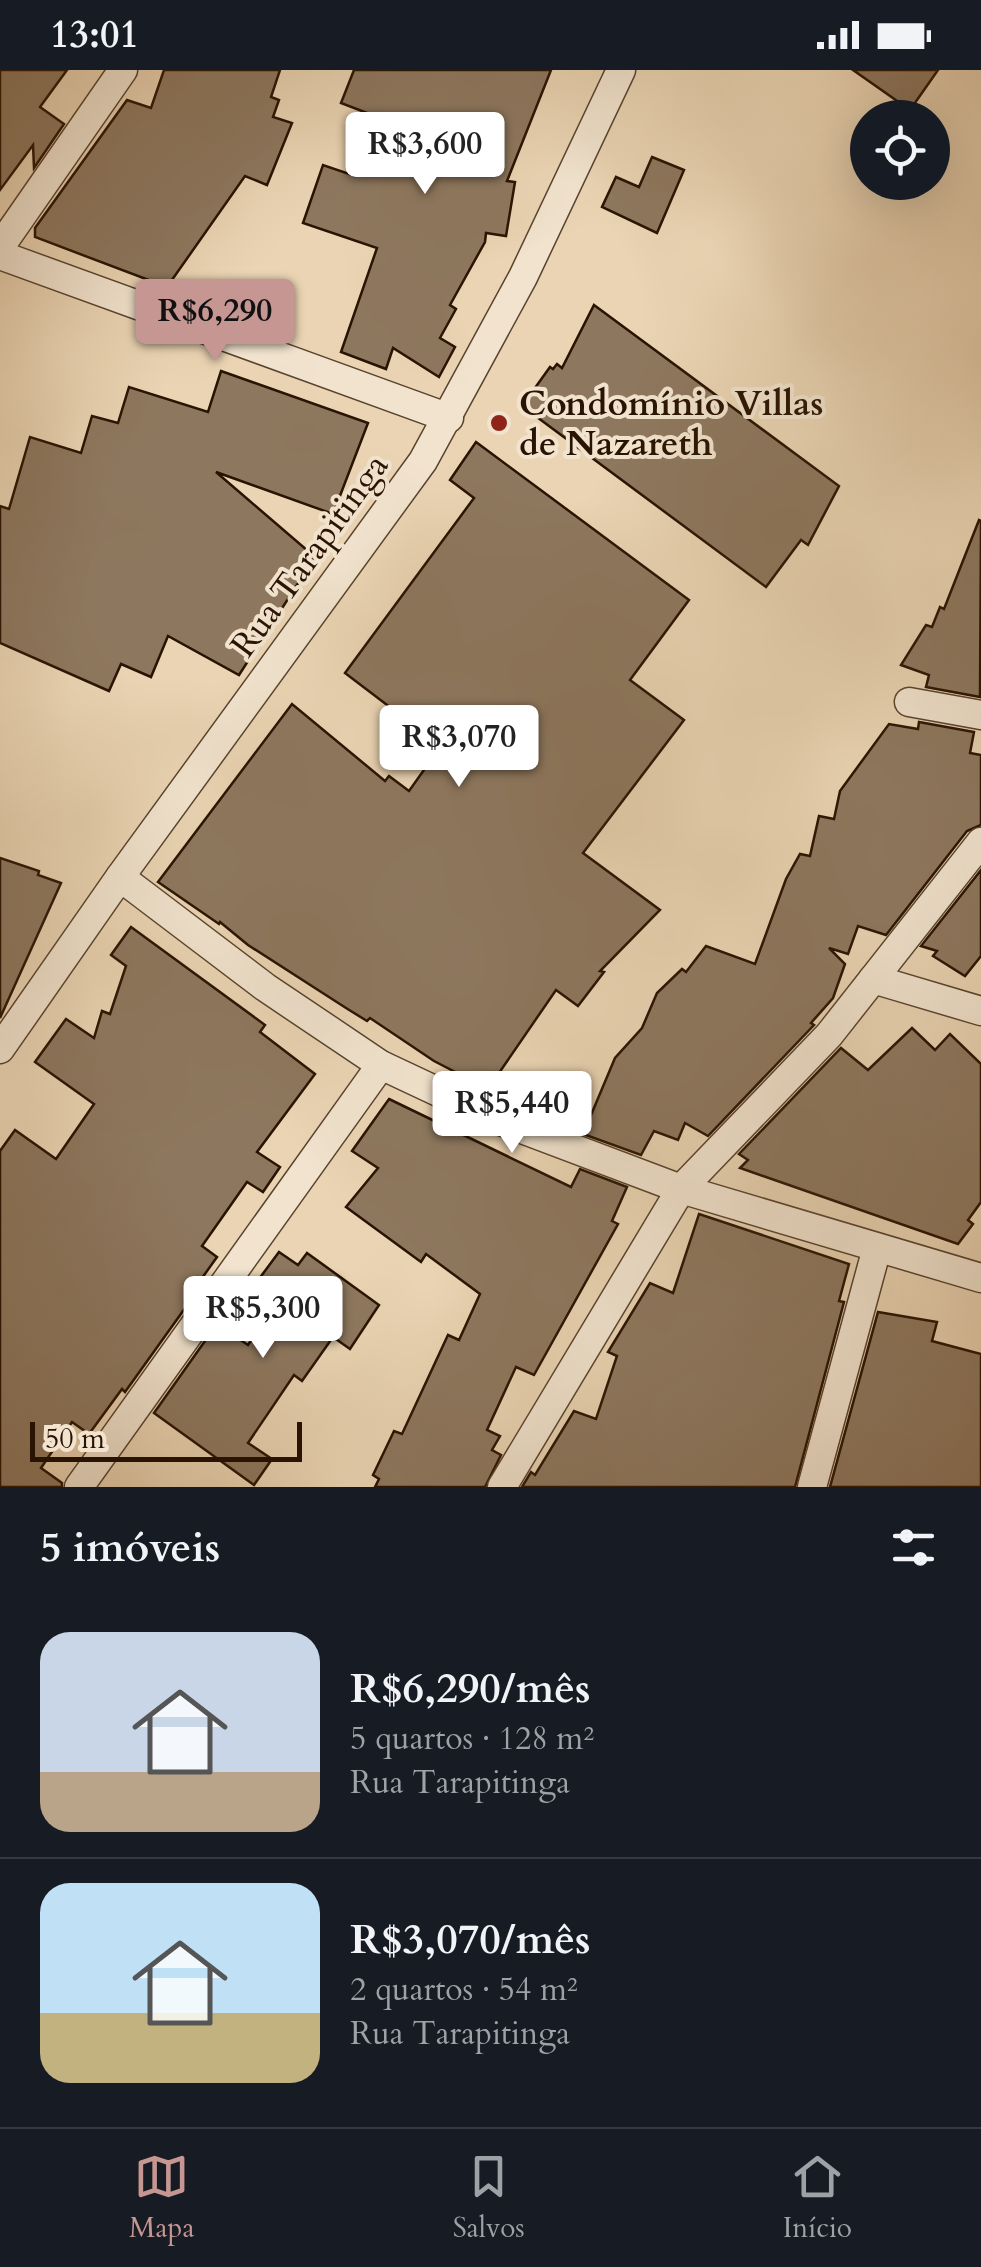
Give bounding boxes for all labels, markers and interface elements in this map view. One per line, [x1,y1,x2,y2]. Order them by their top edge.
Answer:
text: 13:01 [50,9,139,61]
map controls [850,100,950,200]
button: locate [850,100,950,200]
pin: R$3,600 [333,112,517,197]
text: R$3,600 [368,122,482,166]
pin: R$6,290 [123,279,307,364]
text: R$6,290 [158,289,272,333]
place label: Condomínio Villas de Nazareth [519,380,823,468]
marker: Condomínio Villas de Nazareth [488,412,510,434]
street label: Rua Tarapitinga [220,444,400,667]
pin: R$3,070 [367,705,551,790]
text: R$3,070 [402,715,516,759]
pin: R$5,440 [420,1071,604,1156]
text: R$5,440 [455,1081,569,1125]
pin: R$5,300 [171,1276,355,1361]
text: R$5,300 [206,1286,320,1330]
scale bar [30,1417,302,1462]
text: 50 m [45,1420,105,1458]
text: 5 imóveis [40,1519,220,1576]
icon: filters [886,1520,941,1575]
text: R$6,290/mês [350,1660,591,1717]
icon: home [120,1672,240,1792]
text: 5 quartos · 128 m² [350,1717,594,1761]
text: Rua Tarapitinga [350,1761,570,1805]
text: R$3,070/mês [350,1911,591,1968]
icon: home [120,1923,240,2043]
text: 2 quartos · 54 m² [350,1968,578,2012]
text: Rua Tarapitinga [350,2012,570,2056]
tab: Mapa [129,2149,195,2247]
tab: Salvos [453,2149,525,2247]
tab: Início [783,2149,852,2247]

